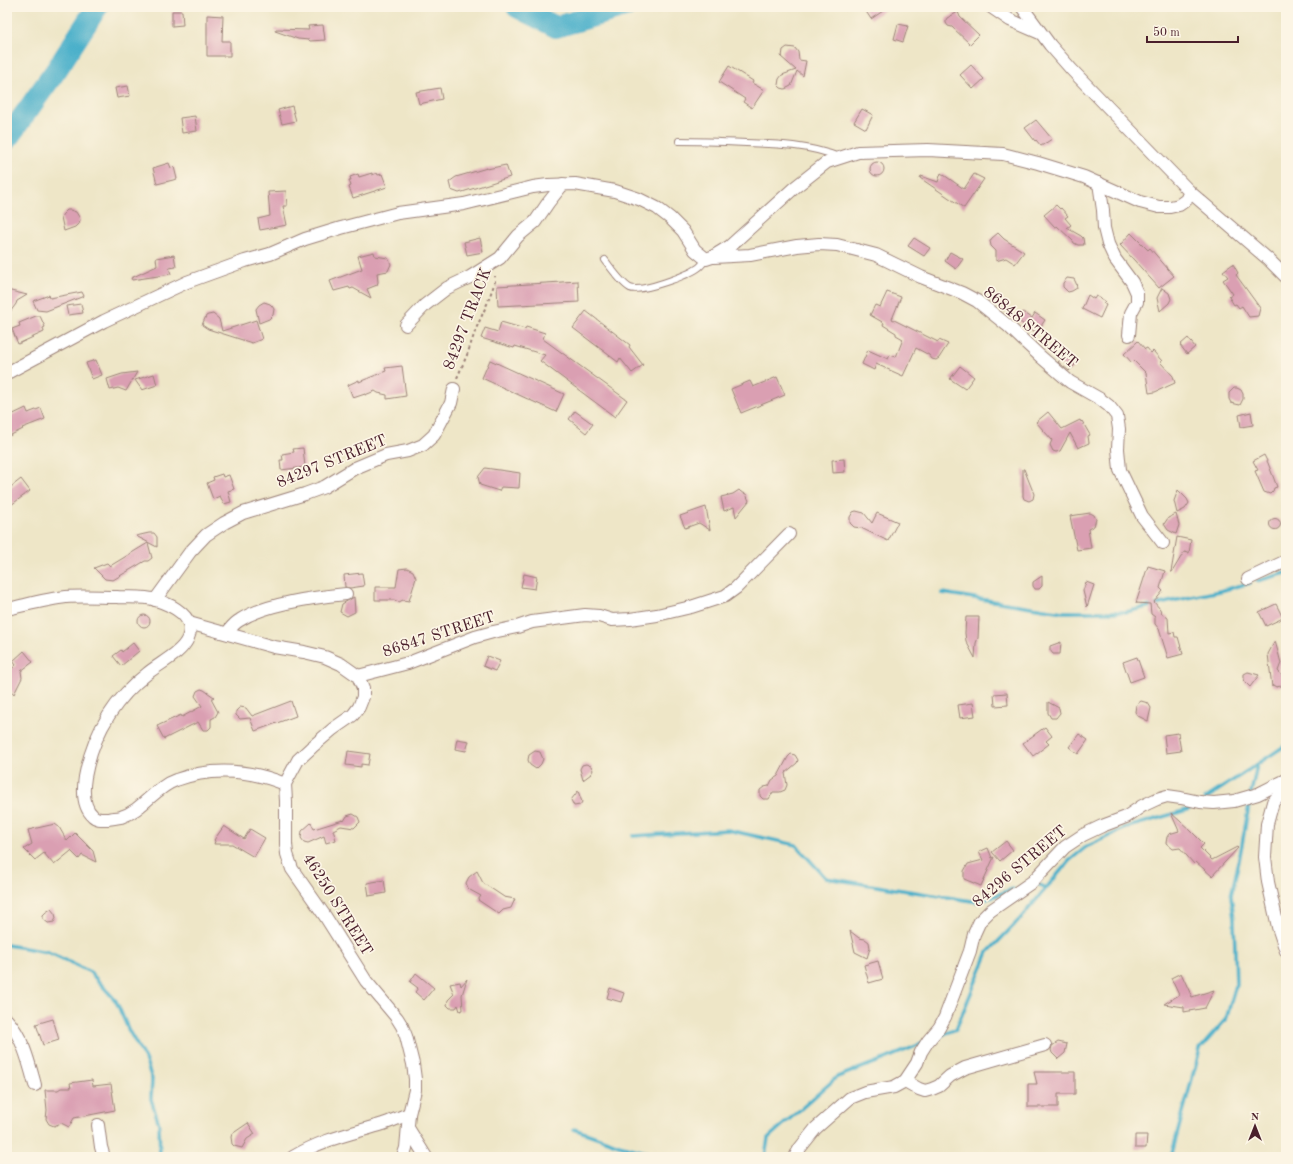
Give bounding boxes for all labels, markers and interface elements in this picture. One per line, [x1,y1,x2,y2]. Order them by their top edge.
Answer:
scale bar [1147,18,1238,44]
text: 50 m [1153,26,1180,39]
street label: 84297 TRACK [441,266,495,372]
street label: 86848 STREET [980,284,1080,372]
street label: 84297 STREET [275,433,389,491]
street label: 86847 STREET [381,609,497,661]
street label: 84296 STREET [970,823,1070,911]
street label: 46250 STREET [299,851,375,959]
north arrow [1235,1106,1275,1146]
text: N [1251,1112,1260,1123]

